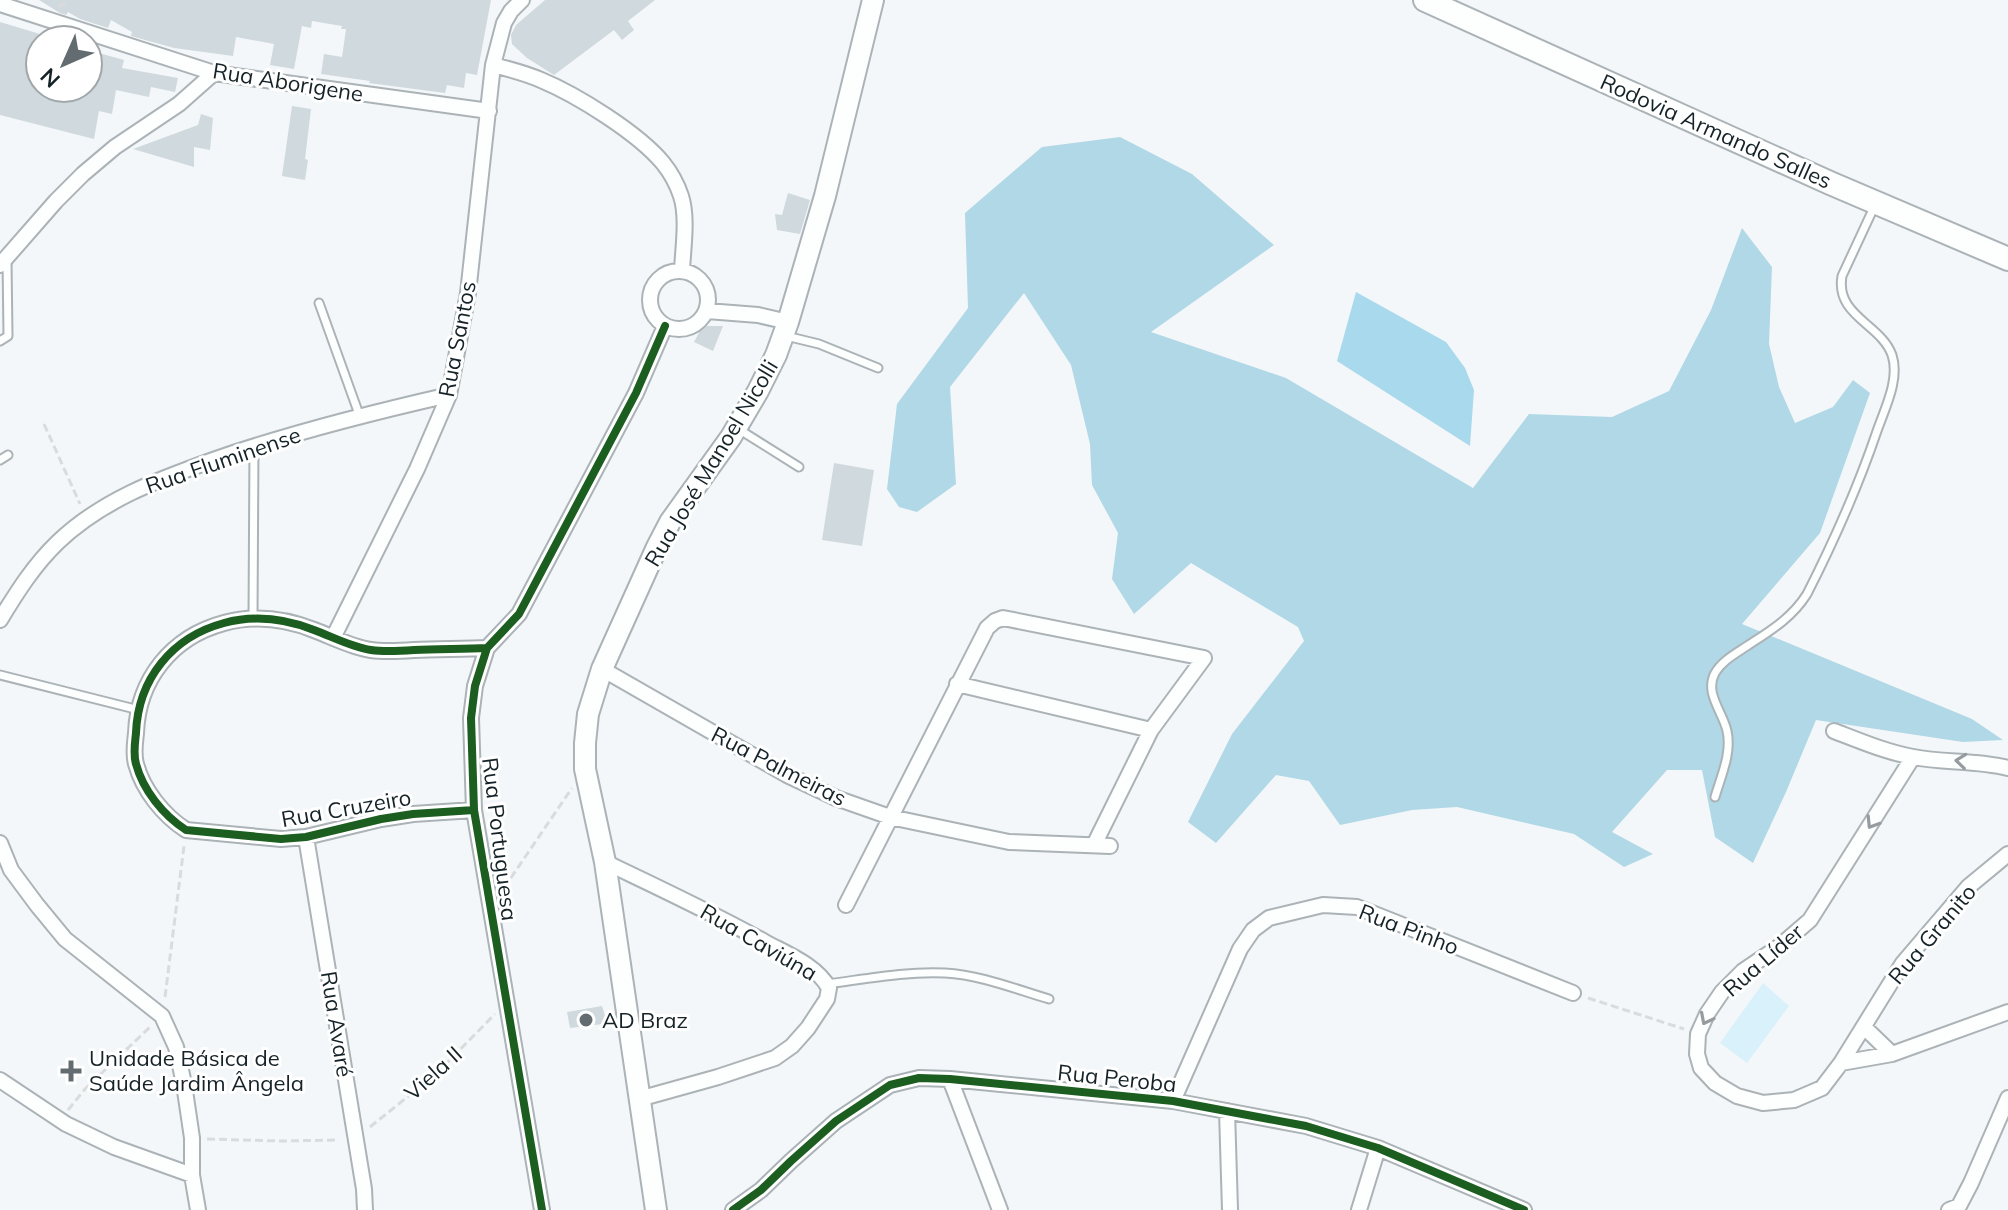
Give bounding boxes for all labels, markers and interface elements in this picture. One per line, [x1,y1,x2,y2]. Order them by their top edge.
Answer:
north arrow [24,24,104,104]
street label: Rua Aborigene [211,56,365,108]
text: N [34,62,66,94]
street label: Rodovia Armando Salles [1596,67,1836,195]
street label: Rua Santos [432,279,482,399]
street label: Rua José Manoel Nicolli [638,354,784,572]
street label: Rua Fluminense [142,420,304,500]
street label: Rua Palmeiras [707,720,851,812]
one-way arrow [1954,753,1967,770]
street label: Rua Portuguesa [476,756,524,922]
street label: Rua Cruzeiro [279,783,413,833]
one-way arrow [1866,814,1881,829]
street label: Rua Granito [1882,878,1982,990]
street label: Rua Caviúna [696,897,822,987]
street label: Rua Pinho [1355,897,1463,961]
street label: Rua Líder [1717,918,1809,1002]
street label: Rua Avaré [315,969,359,1079]
place label: AD Braz [602,1006,688,1034]
one-way arrow [1700,1010,1716,1025]
marker: AD Braz [577,1011,595,1029]
street label: Viela II [398,1040,468,1106]
place label: Unidade Básica de Saúde Jardim Ângela [89,1044,304,1097]
street label: Rua Peroba [1056,1058,1178,1098]
marker: Unidade Básica de Saúde Jardim Ângela [60,1060,82,1082]

